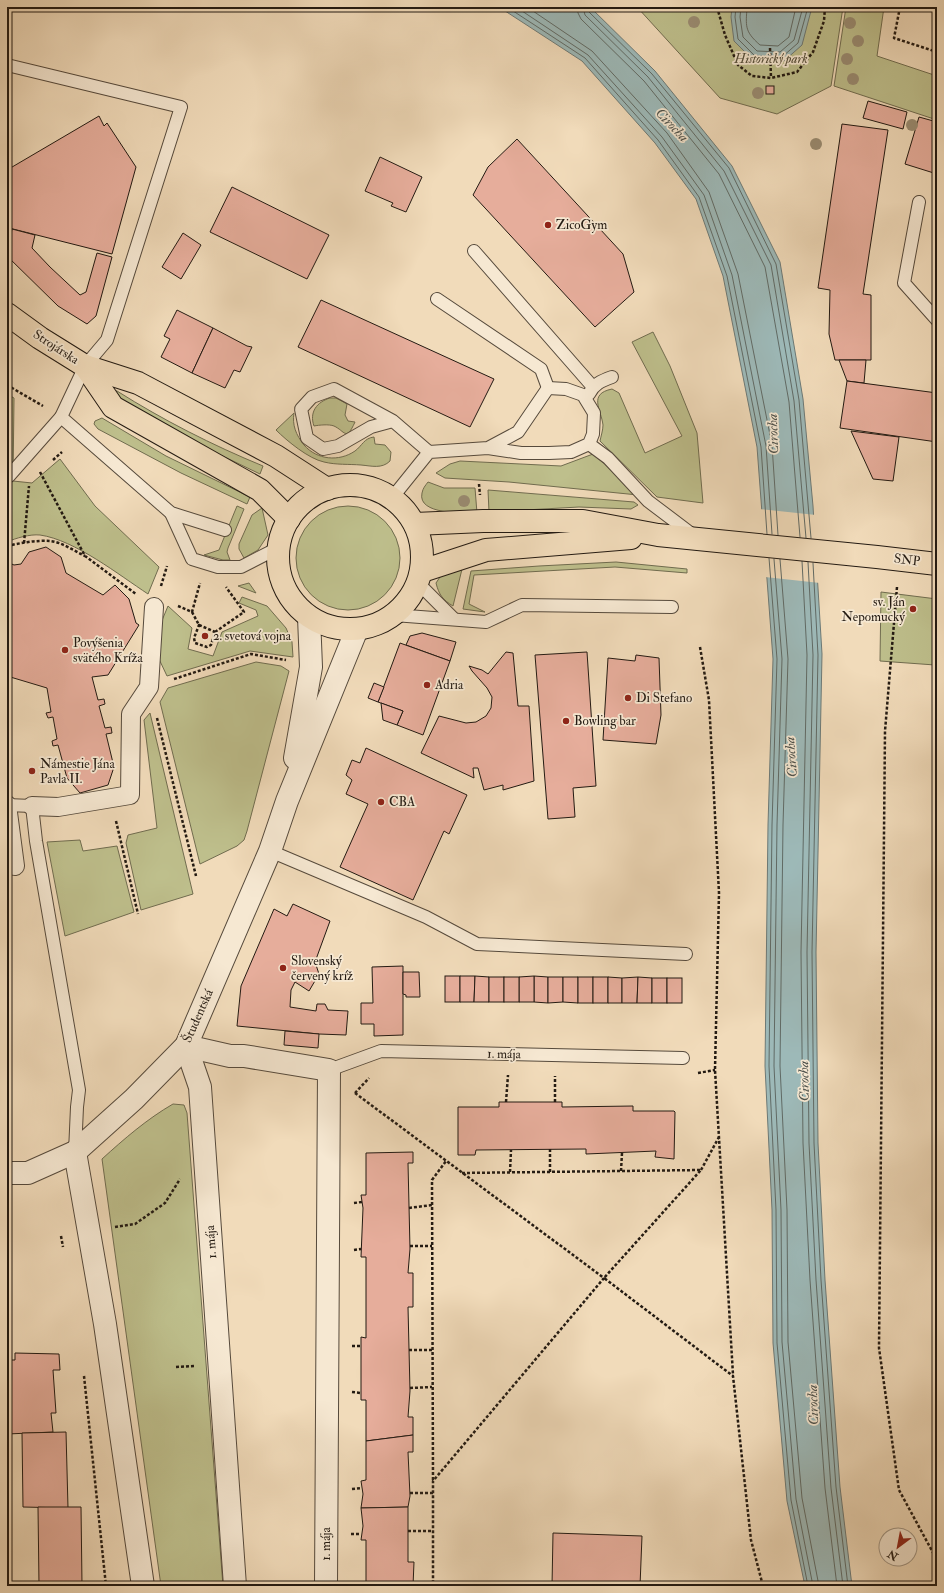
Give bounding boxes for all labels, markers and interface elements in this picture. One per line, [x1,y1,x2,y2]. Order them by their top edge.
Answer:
park label: Historický park [733,51,808,67]
water label: Cirocha [652,105,693,146]
place label: ZicoGym [556,217,607,234]
marker: ZicoGym [543,220,553,230]
street label: Strojárska [30,326,83,368]
water label: Cirocha [764,413,782,455]
street label: SNP [893,550,922,570]
place label: sv. Ján Nepomucký [841,594,905,626]
marker: sv. Ján Nepomucký [908,604,918,614]
place label: 2. svetová vojna [213,628,292,644]
marker: 2. svetová vojna [200,631,210,641]
place label: Povýšenia svätého Kríža [73,635,143,666]
marker: Povýšenia svätého Kríža [60,645,70,655]
place label: Adria [434,677,464,693]
marker: Adria [422,680,432,690]
place label: Di Stefano [636,690,692,706]
marker: Di Stefano [623,693,633,703]
place label: Bowling bar [574,713,636,729]
marker: Bowling bar [561,716,571,726]
water label: Cirocha [781,736,801,778]
place label: Námestie Jána Pavla II. [40,756,115,787]
marker: Námestie Jána Pavla II. [27,766,37,776]
place label: CBA [389,794,416,810]
marker: CBA [376,797,386,807]
place label: Slovenský červený kríž [291,953,354,985]
marker: Slovenský červený kríž [278,963,288,973]
street label: Študentská [177,985,217,1045]
street label: 1. mája [487,1046,522,1062]
water label: Cirocha [795,1060,813,1101]
street label: 1. mája [202,1224,220,1259]
water label: Cirocha [804,1384,822,1426]
street label: 1. mája [318,1527,334,1561]
north arrow [878,1527,918,1567]
text: N [884,1546,901,1564]

